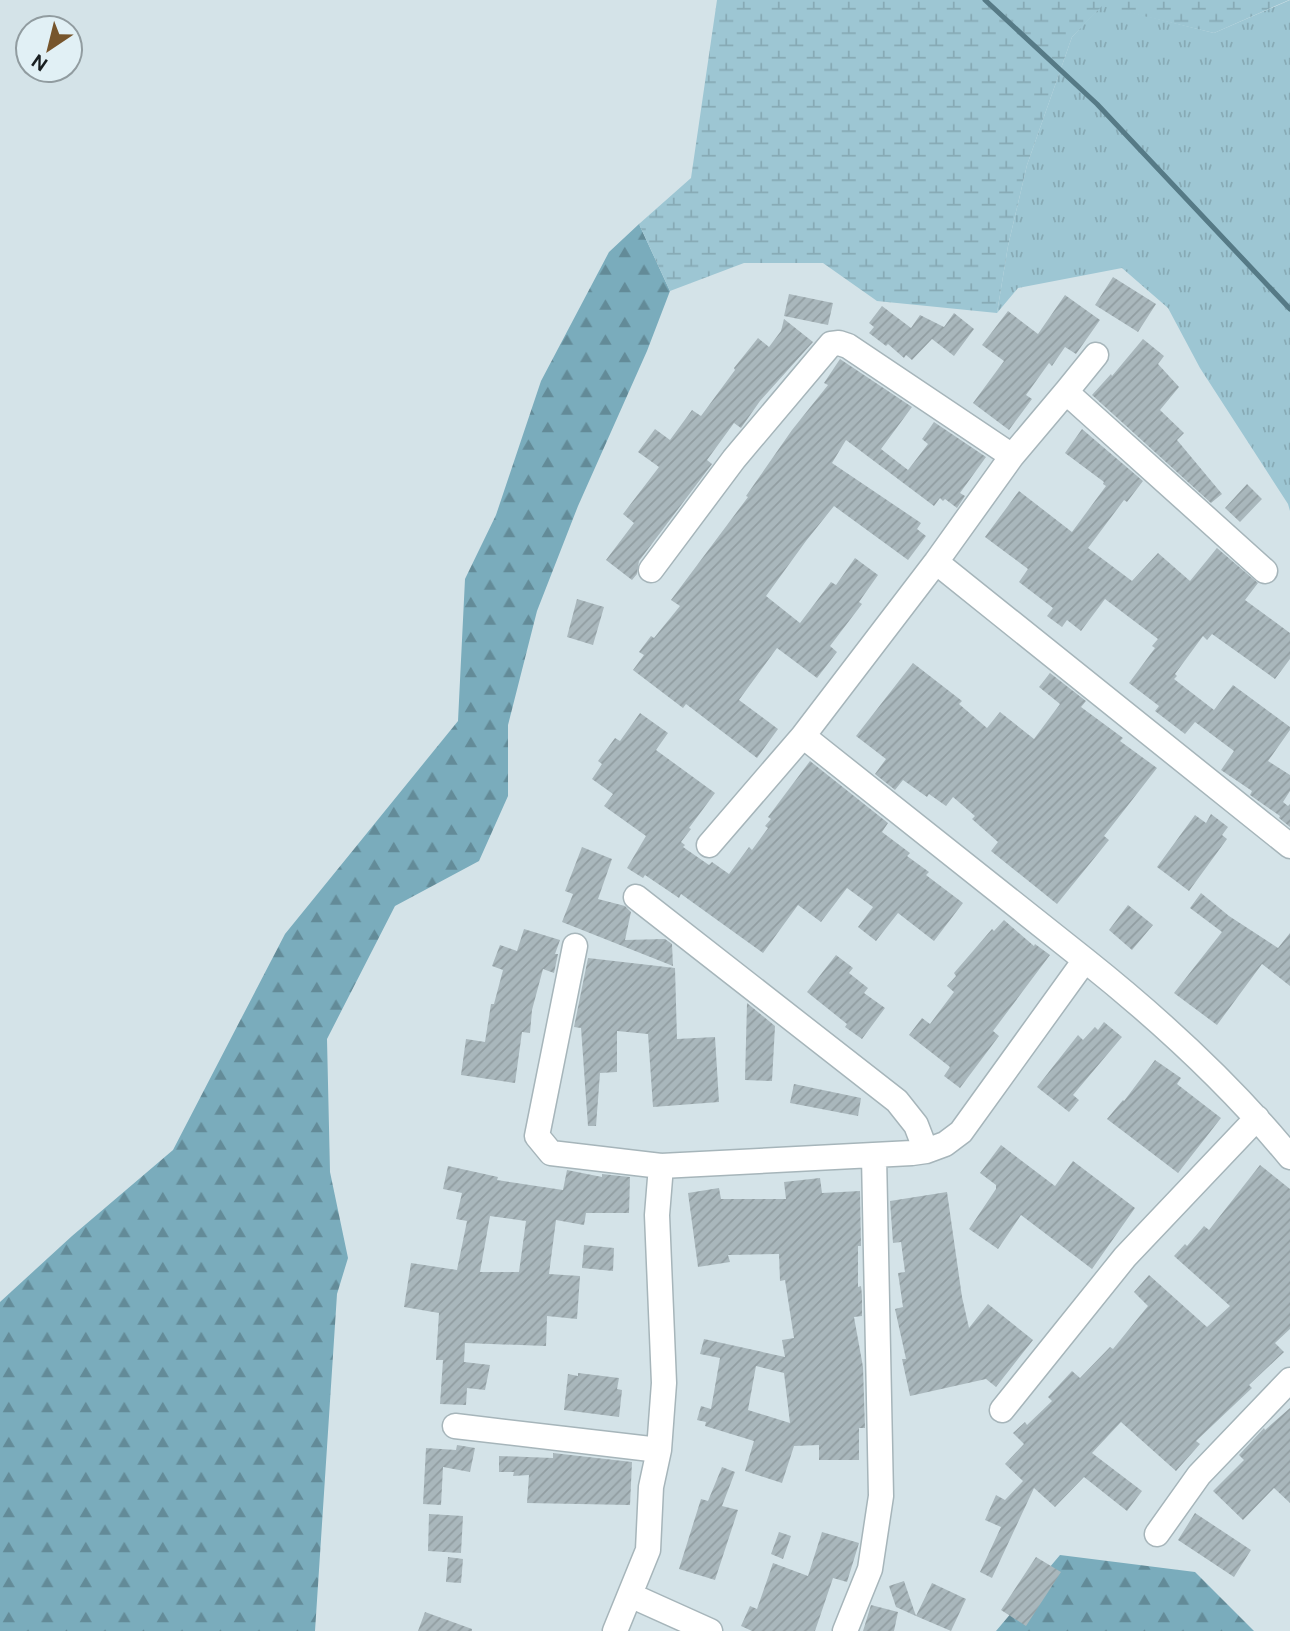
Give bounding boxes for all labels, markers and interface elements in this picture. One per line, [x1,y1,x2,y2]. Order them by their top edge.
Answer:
north arrow [14,14,84,84]
text: N [27,48,52,77]

